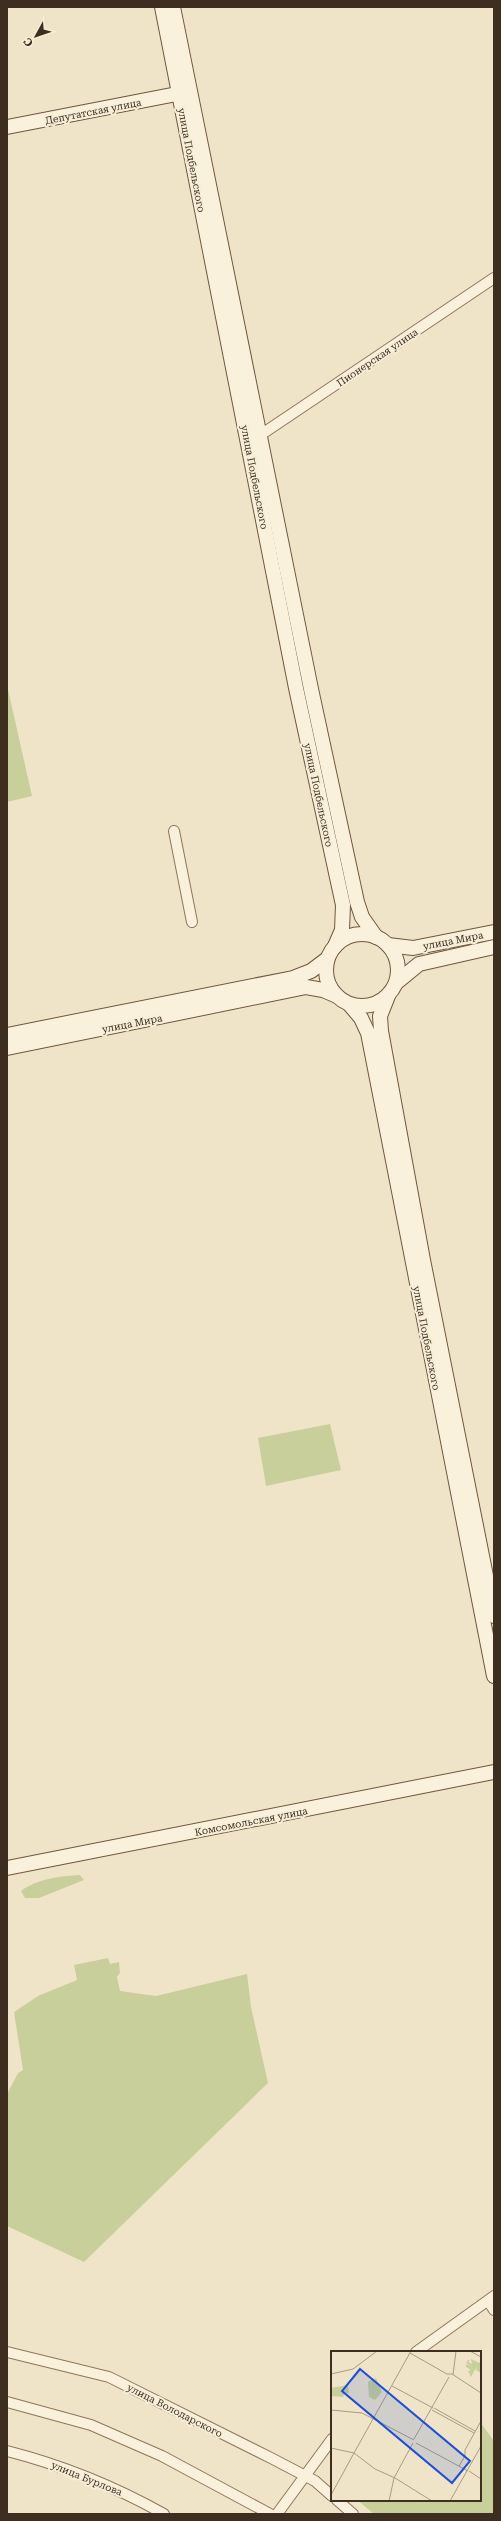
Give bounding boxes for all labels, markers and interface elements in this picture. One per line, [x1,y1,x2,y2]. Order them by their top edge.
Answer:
north arrow [16,16,56,56]
text: С [21,35,36,49]
street label: Депутатская улица [44,97,143,126]
street label: улица Подбельского [176,107,207,213]
street label: Пионерская улица [335,326,420,389]
street label: улица Подбельского [239,424,270,530]
street label: улица Подбельского [302,742,335,848]
street label: улица Мира [422,929,485,952]
street label: улица Мира [101,1012,164,1035]
street label: улица Подбельского [411,1285,442,1391]
street label: Комсомольская улица [194,1805,309,1838]
inset map [331,2351,481,2501]
street label: улица Володарского [125,2382,224,2439]
street label: улица Бурлова [50,2459,124,2498]

